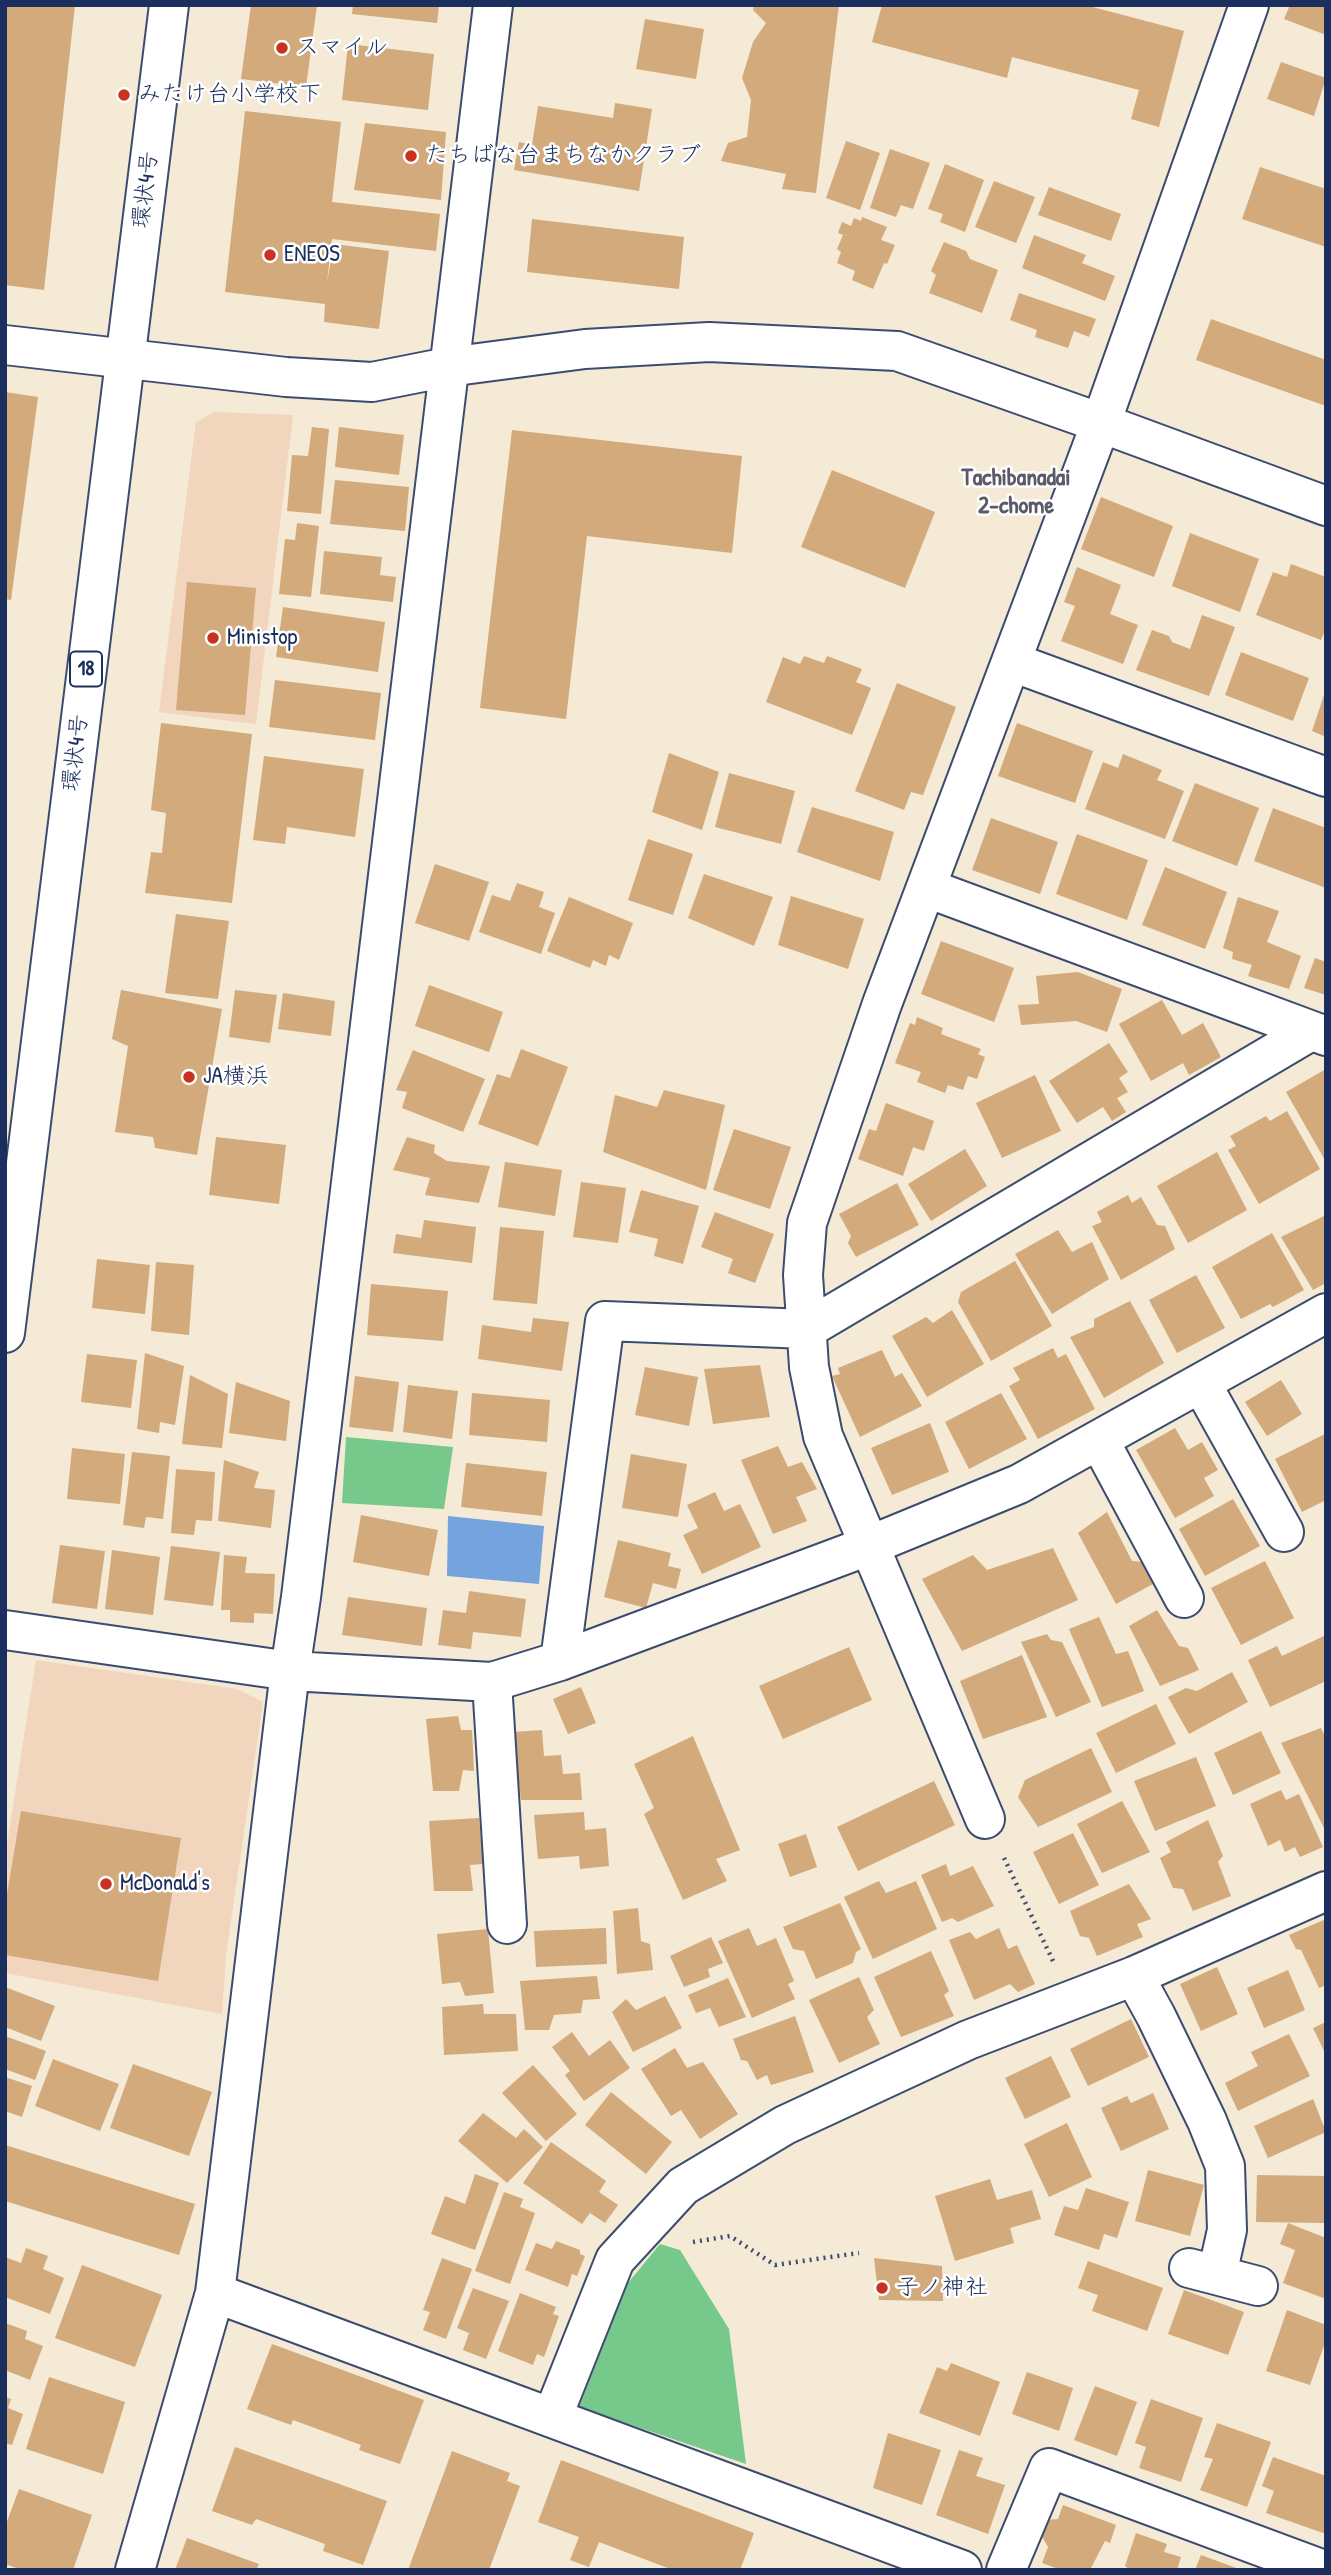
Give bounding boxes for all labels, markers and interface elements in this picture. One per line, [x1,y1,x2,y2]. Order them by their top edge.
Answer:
place label: スマイル [296,34,388,62]
marker: スマイル [274,40,290,56]
place label: みたけ台小学校下 [138,81,322,109]
marker: みたけ台小学校下 [116,87,132,103]
place label: たちばな台まちなかクラブ [425,142,701,170]
marker: たちばな台まちなかクラブ [403,148,419,164]
street label: 環状4号 [128,150,164,230]
place label: ENEOS [284,241,340,269]
marker: ENEOS [262,247,278,263]
district label: Tachibanadai 2-chome [961,465,1071,521]
place label: Ministop [227,624,297,652]
marker: Ministop [205,630,221,646]
road number: 18 [70,652,102,686]
street label: 環状4号 [58,713,94,793]
place label: JA横浜 [203,1063,269,1091]
marker: JA横浜 [181,1069,197,1085]
place label: McDonald's [120,1870,210,1898]
marker: McDonald's [98,1876,114,1892]
place label: 子ノ神社 [896,2274,988,2302]
marker: 子ノ神社 [874,2280,890,2296]

